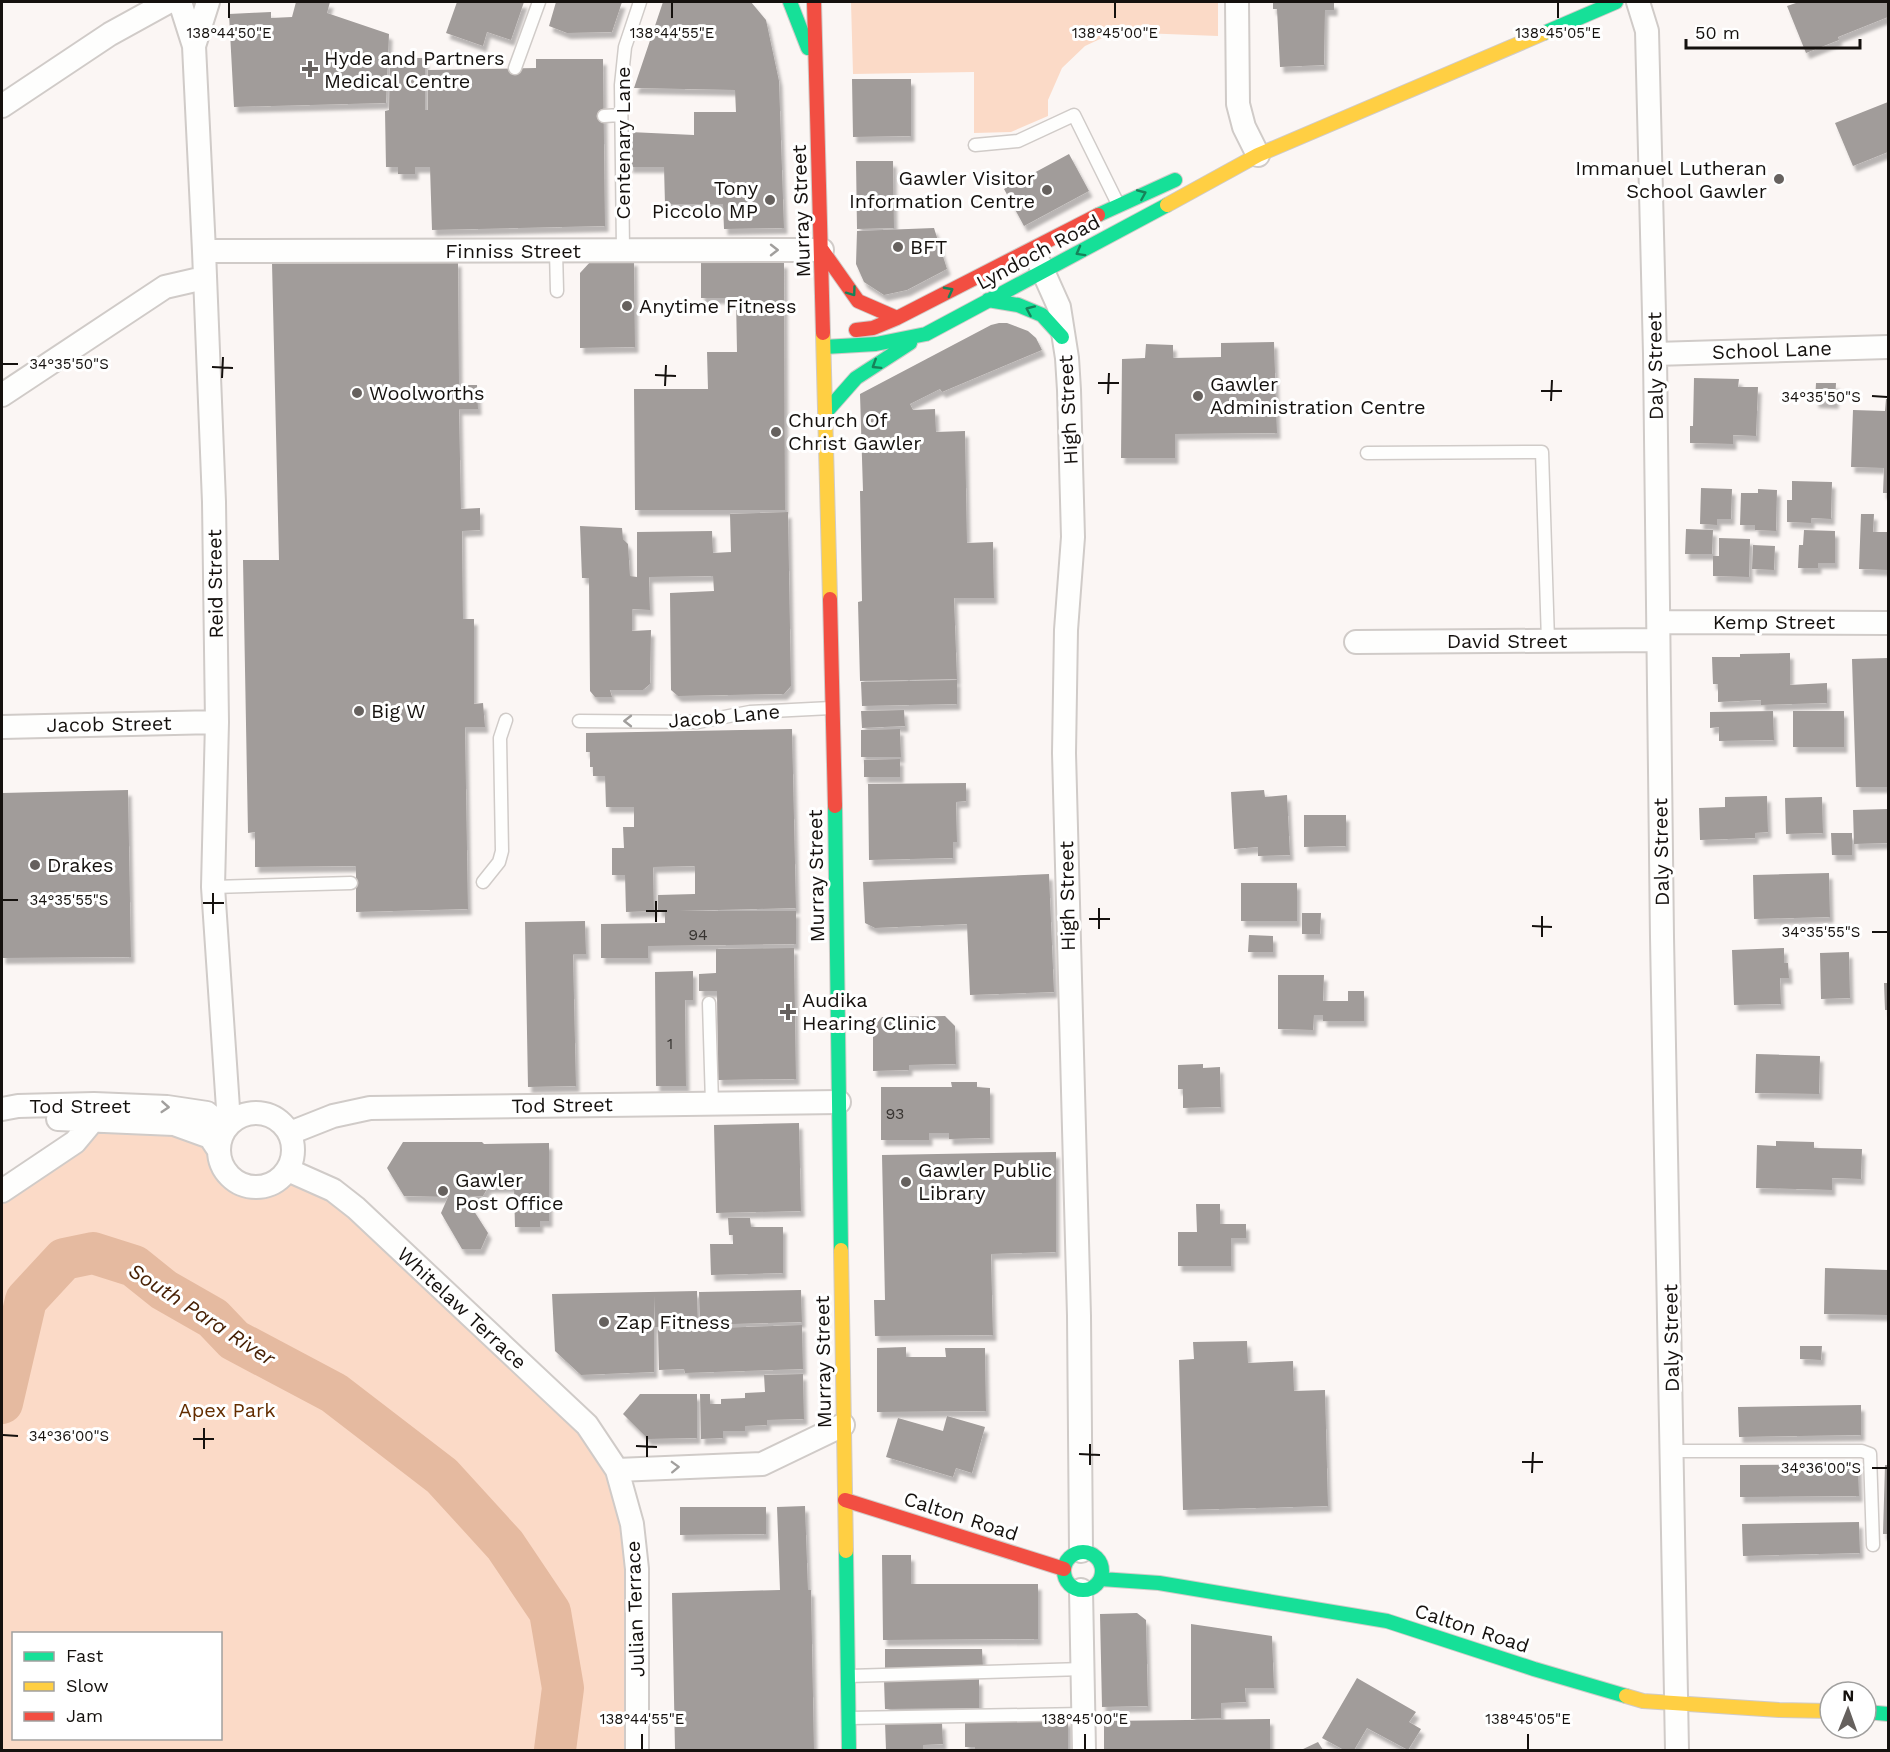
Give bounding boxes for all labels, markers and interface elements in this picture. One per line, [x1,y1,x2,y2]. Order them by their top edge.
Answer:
scale bar [1686,12,1860,50]
text: 50 m [1695,22,1740,43]
text: 138°44'50"E [186,24,272,42]
text: 138°44'55"E [630,24,714,42]
text: 138°45'00"E [1072,24,1158,42]
text: 138°45'05"E [1515,24,1601,42]
place label: Hyde and Partners Medical Centre [324,46,505,93]
marker: Hyde and Partners Medical Centre [301,60,319,78]
street label: Centenary Lane [611,66,635,220]
street label: Murray Street [787,144,815,278]
place label: Immanuel Lutheran School Gawler [1575,156,1767,203]
place label: Gawler Visitor Information Centre [849,166,1035,213]
marker: Immanuel Lutheran School Gawler [1772,172,1786,186]
place label: Tony Piccolo MP [652,176,759,223]
marker: Gawler Visitor Information Centre [1040,183,1054,197]
one-way arrow [1135,189,1146,201]
marker: Tony Piccolo MP [763,193,777,207]
street label: Lyndoch Road [972,209,1104,295]
place label: BFT [910,235,947,259]
street label: Finniss Street [445,239,581,263]
marker: BFT [891,240,905,254]
one-way arrow [769,244,778,256]
one-way arrow [1075,245,1086,256]
one-way arrow [845,286,856,297]
one-way arrow [942,287,953,298]
place label: Anytime Fitness [639,294,797,318]
marker: Anytime Fitness [620,299,634,313]
one-way arrow [1025,305,1036,317]
street label: Daly Street [1642,311,1668,420]
street label: School Lane [1712,336,1832,364]
street label: High Street [1053,354,1083,466]
text: 34°35'50"S [29,355,109,373]
one-way arrow [872,357,882,369]
place label: Gawler Administration Centre [1210,372,1426,419]
place label: Woolworths [369,381,485,405]
marker: Woolworths [350,386,364,400]
text: 34°35'50"S [1781,388,1861,406]
marker: Gawler Administration Centre [1191,389,1205,403]
place label: Church Of Christ Gawler [788,408,921,455]
marker: Church Of Christ Gawler [769,425,783,439]
street label: Reid Street [202,528,228,639]
street label: Kemp Street [1713,610,1836,634]
street label: David Street [1447,629,1568,653]
place label: Big W [371,699,426,723]
street label: Jacob Lane [667,699,781,733]
marker: Big W [352,704,366,718]
street label: Jacob Street [46,711,172,737]
one-way arrow [623,715,632,727]
street label: Daly Street [1648,797,1674,906]
street label: Murray Street [803,809,829,943]
street label: High Street [1054,840,1080,951]
place label: Drakes [47,853,114,877]
marker: Drakes [28,858,42,872]
text: 34°35'55"S [30,891,108,909]
text: 34°35'55"S [1782,923,1860,941]
house number: 94 [688,925,708,944]
place label: Audika Hearing Clinic [802,988,937,1035]
marker: Audika Hearing Clinic [779,1003,797,1021]
house number: 1 [667,1034,673,1053]
street label: Tod Street [511,1092,614,1118]
street label: Tod Street [29,1094,131,1118]
one-way arrow [160,1100,169,1113]
house number: 93 [886,1104,904,1123]
place label: Gawler Public Library [918,1158,1052,1205]
place label: Gawler Post Office [455,1168,564,1215]
marker: Gawler Public Library [899,1175,913,1189]
marker: Gawler Post Office [436,1184,450,1198]
street label: Whitelaw Terrace [392,1242,532,1374]
water label: South Para River [124,1257,281,1371]
street label: Daly Street [1658,1283,1684,1392]
street label: Murray Street [810,1295,836,1429]
place label: Zap Fitness [616,1310,730,1334]
marker: Zap Fitness [597,1315,611,1329]
park label: Apex Park [179,1398,276,1422]
text: 34°36'00"S [29,1427,109,1445]
text: 34°36'00"S [1781,1459,1861,1477]
one-way arrow [671,1461,680,1473]
street label: Calton Road [901,1486,1021,1546]
street label: Julian Terrace [621,1540,649,1678]
street label: Calton Road [1412,1598,1532,1658]
legend [12,1632,222,1740]
text: Fast [66,1645,104,1666]
text: Slow [66,1675,109,1696]
north arrow [1818,1680,1878,1740]
text: N [1842,1686,1854,1705]
text: Jam [66,1705,103,1726]
text: 138°44'55"E [600,1710,684,1728]
text: 138°45'00"E [1042,1710,1128,1728]
text: 138°45'05"E [1485,1710,1571,1728]

